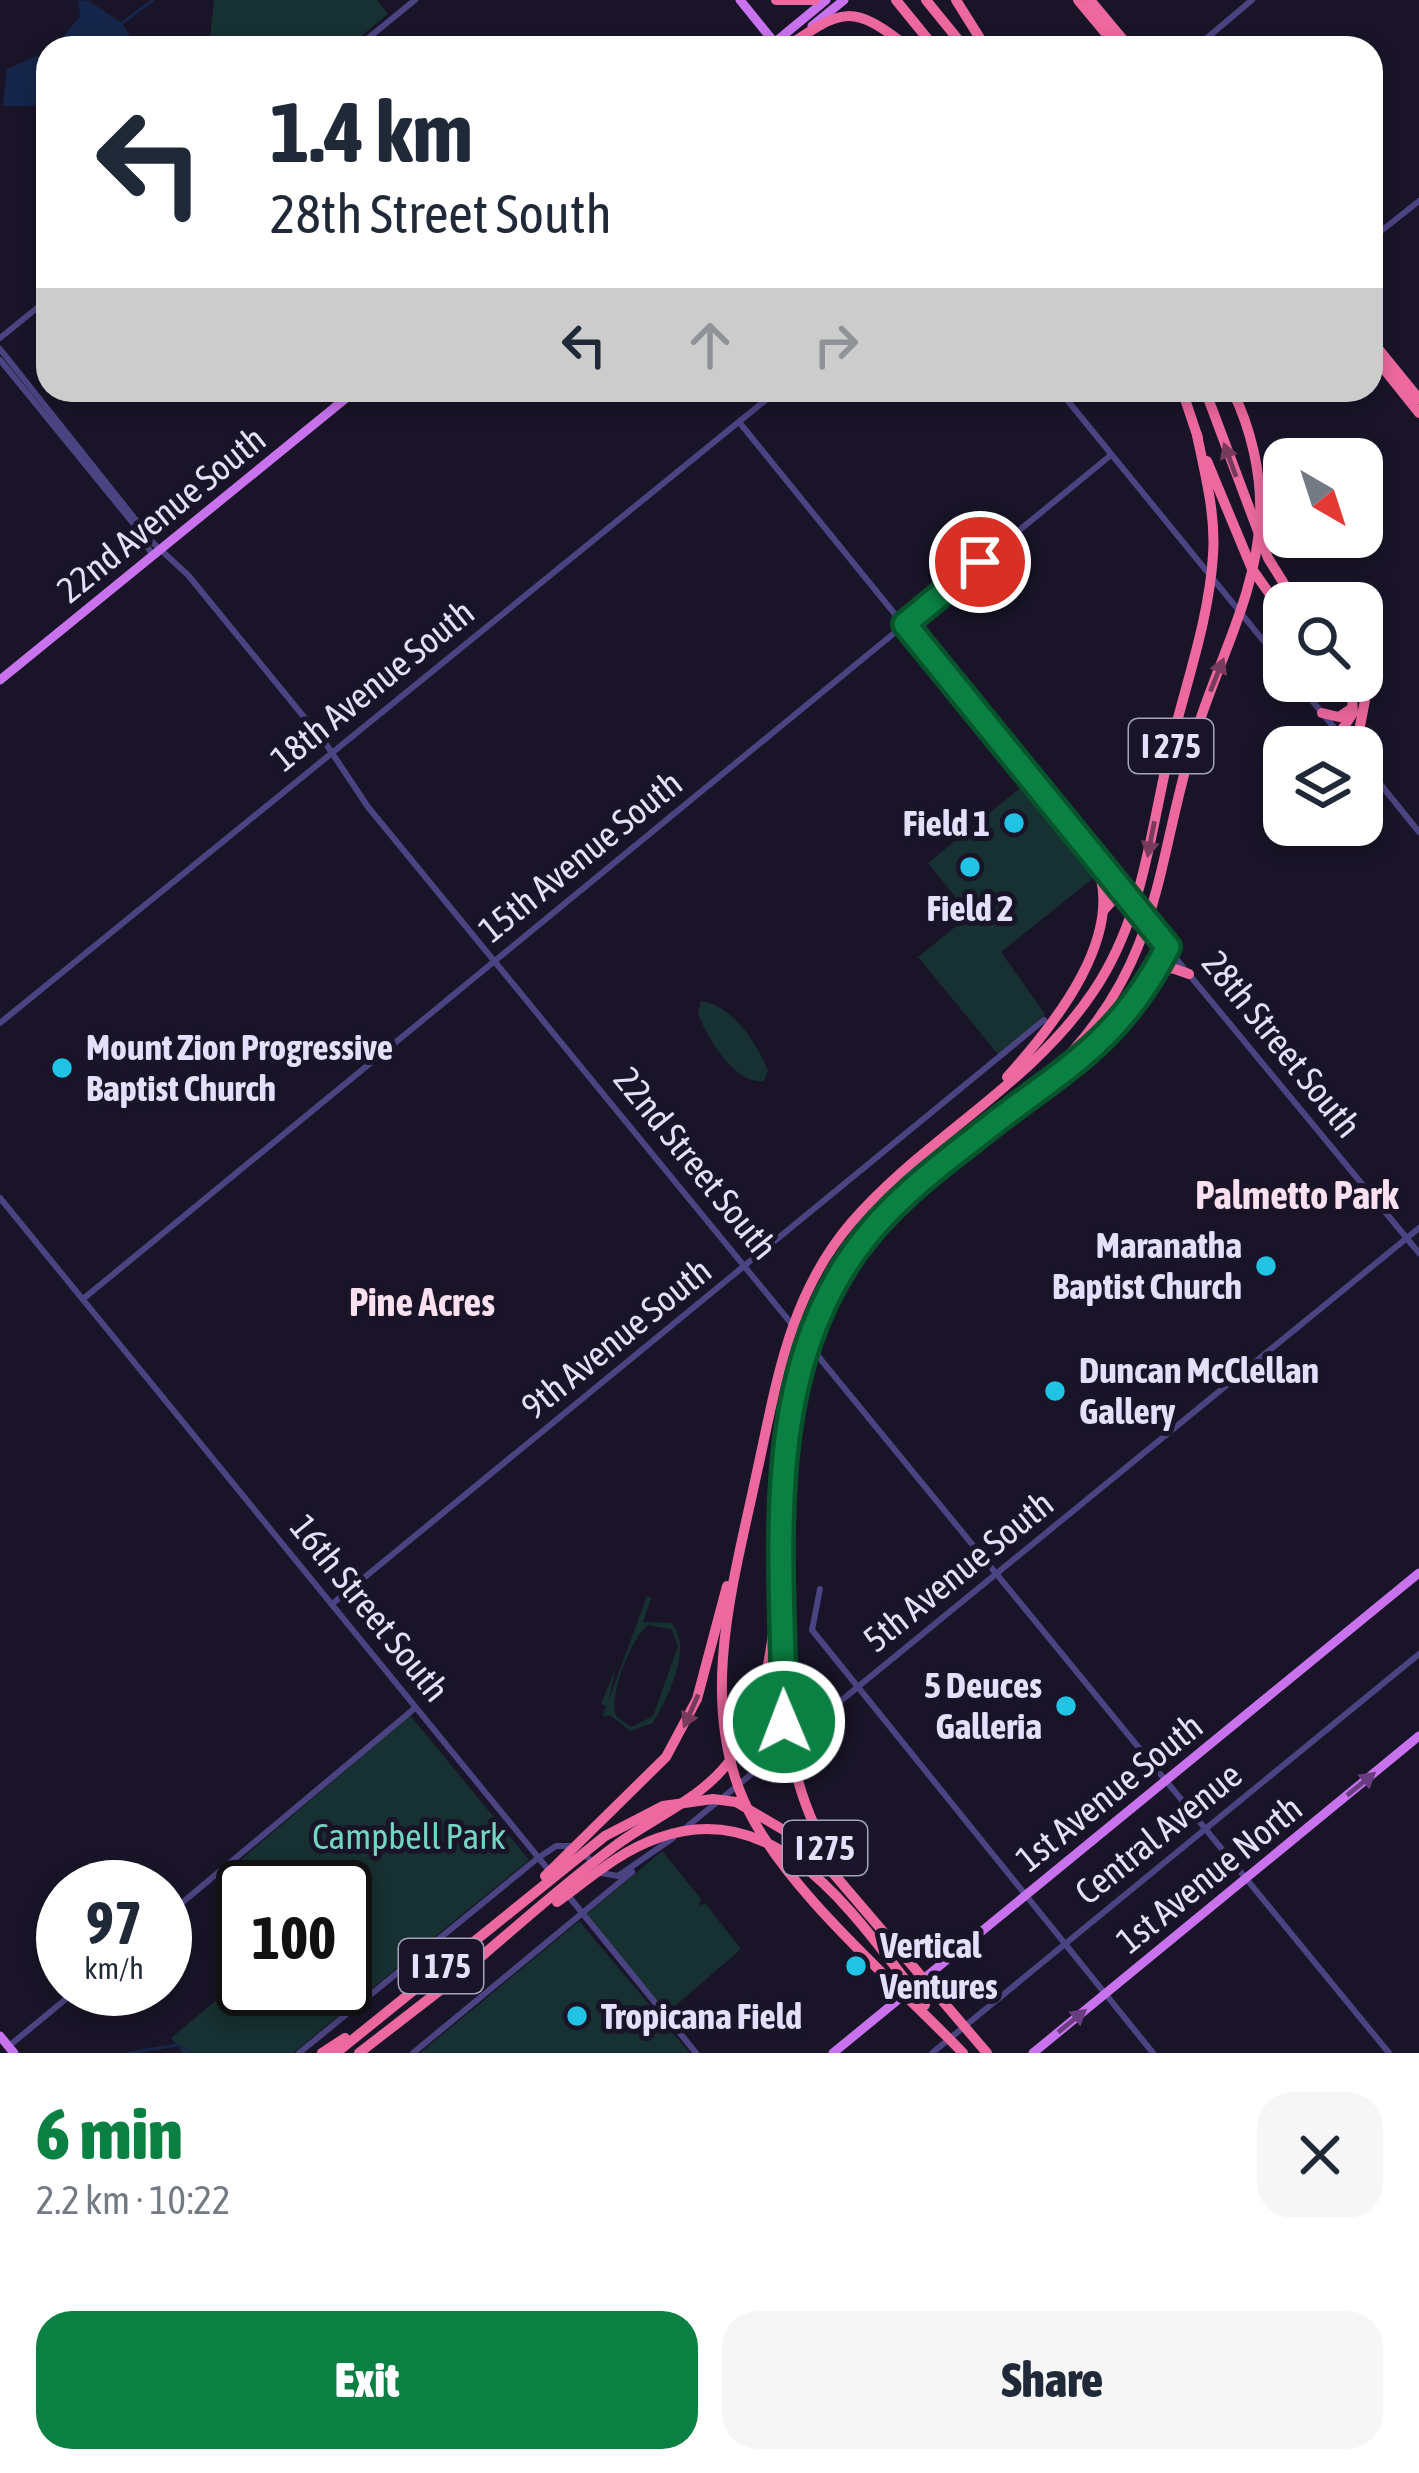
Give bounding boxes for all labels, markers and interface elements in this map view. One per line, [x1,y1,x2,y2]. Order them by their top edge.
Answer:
icon: left [72,84,228,240]
text: 1.4 km [270,84,473,180]
text: 28th Street South [270,183,612,244]
icon: left [551,312,617,378]
icon: ahead [677,312,743,378]
icon: right [803,312,869,378]
street label: 22nd Avenue South [49,417,273,611]
north arrow [1263,438,1383,558]
map controls [1263,438,1383,846]
one-way arrow [1220,442,1238,478]
pin [929,511,1031,613]
icon: arrive [947,529,1013,595]
button: search [1263,582,1383,702]
street label: 18th Avenue South [262,591,482,779]
one-way arrow [1209,657,1228,693]
road number: I 275 [1129,719,1213,773]
button: layers [1263,726,1383,846]
street label: 15th Avenue South [470,762,690,950]
place label: Field 1 [903,802,990,844]
marker: Field 1 [1001,810,1027,836]
one-way arrow [1141,821,1160,859]
marker: Field 2 [957,854,983,880]
place label: Field 2 [926,887,1014,929]
street label: 28th Street South [1194,942,1370,1146]
place label: Mount Zion Progressive Baptist Church [86,1026,393,1109]
marker: Mount Zion Progressive Baptist Church [49,1055,75,1081]
street label: 22nd Street South [606,1059,786,1267]
district label: Palmetto Park [1195,1173,1400,1217]
place label: Maranatha Baptist Church [1052,1224,1242,1307]
street label: 9th Avenue South [513,1249,719,1427]
marker: Maranatha Baptist Church [1253,1253,1279,1279]
district label: Pine Acres [349,1280,495,1324]
place label: Duncan McClellan Gallery [1079,1349,1319,1432]
marker: Duncan McClellan Gallery [1042,1378,1068,1404]
street label: 5th Avenue South [855,1482,1061,1660]
street label: 16th Street South [282,1506,458,1710]
position arrow [721,1659,847,1785]
place label: 5 Deuces Galleria [924,1664,1042,1747]
one-way arrow [681,1693,701,1728]
marker: 5 Deuces Galleria [1053,1693,1079,1719]
street label: 1st Avenue South [1008,1704,1210,1880]
street label: Central Avenue [1067,1753,1249,1913]
one-way arrow [1346,1771,1377,1797]
street label: 1st Avenue North [1108,1787,1310,1961]
park label: Campbell Park [312,1815,506,1857]
road number: I 275 [783,1821,867,1875]
speed limit sign: 100 [216,1860,372,2016]
text: 97 [86,1888,142,1957]
place label: Vertical Ventures [879,1924,998,2007]
road number: I 175 [399,1939,483,1993]
text: km/h [84,1951,144,1985]
marker: Vertical Ventures [843,1953,869,1979]
place label: Tropicana Field [601,1995,802,2037]
marker: Tropicana Field [564,2003,590,2029]
one-way arrow [1056,2009,1087,2034]
text: 6 min [36,2092,183,2174]
button: close [1257,2092,1383,2218]
text: 2.2 km · 10:22 [36,2178,230,2222]
button: Exit [36,2311,698,2449]
button: Share [722,2311,1383,2449]

